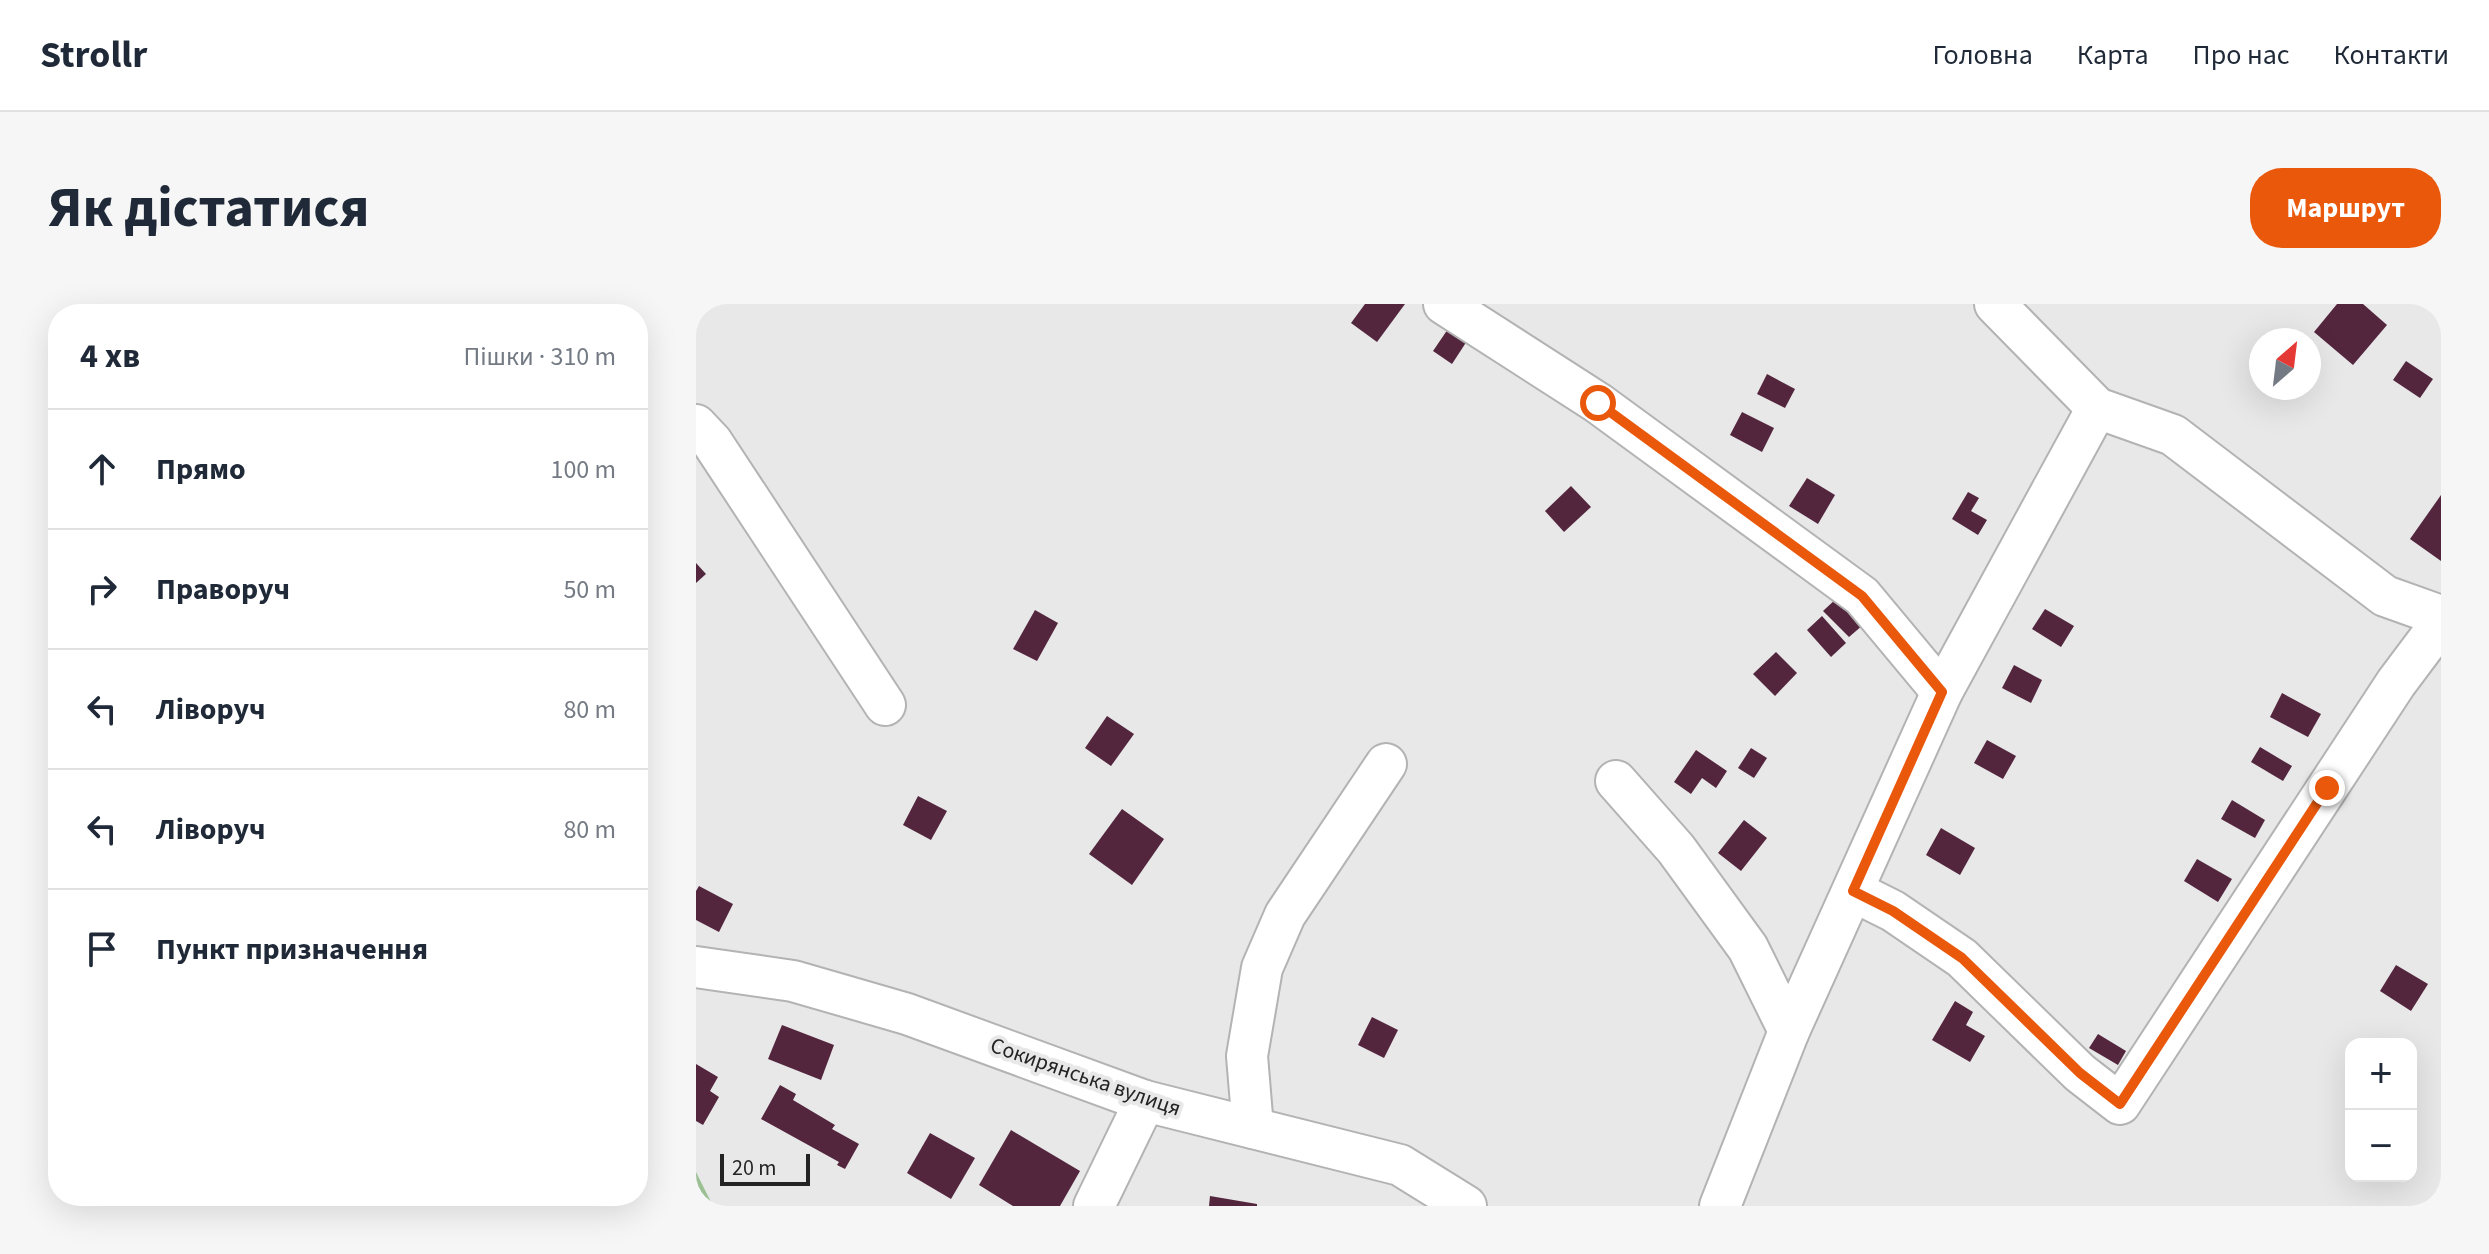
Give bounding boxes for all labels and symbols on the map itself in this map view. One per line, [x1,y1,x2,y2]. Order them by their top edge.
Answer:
north arrow [2249,328,2321,400]
route start [1580,385,1616,421]
route end [2309,770,2345,806]
street label: Сокирянська вулиця [986,1029,1185,1125]
scale bar [720,1150,810,1186]

